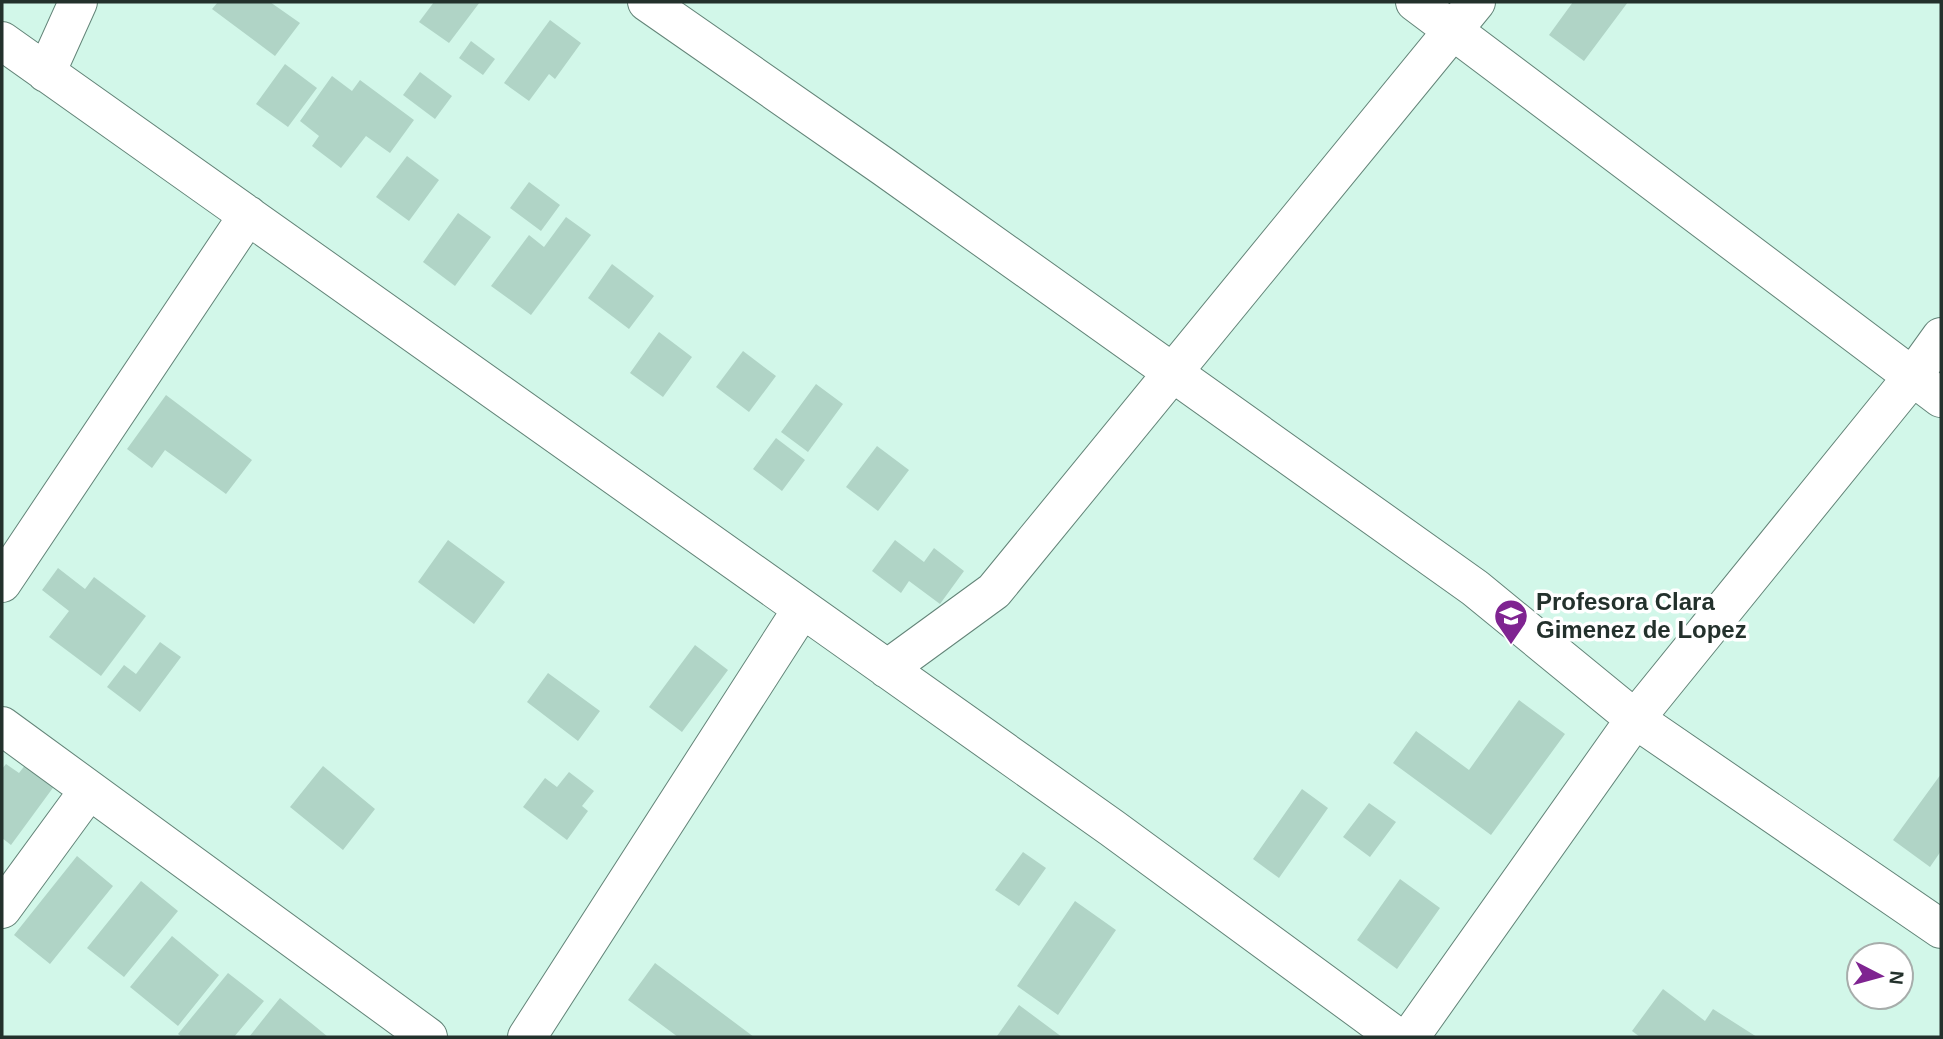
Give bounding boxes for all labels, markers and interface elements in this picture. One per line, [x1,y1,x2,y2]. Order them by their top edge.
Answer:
place label: Profesora Clara Gimenez de Lopez [1536,588,1747,643]
school or university icon: Profesora Clara Gimenez de Lopez [1492,597,1530,646]
north arrow [1845,941,1915,1011]
text: N [1885,970,1908,986]

